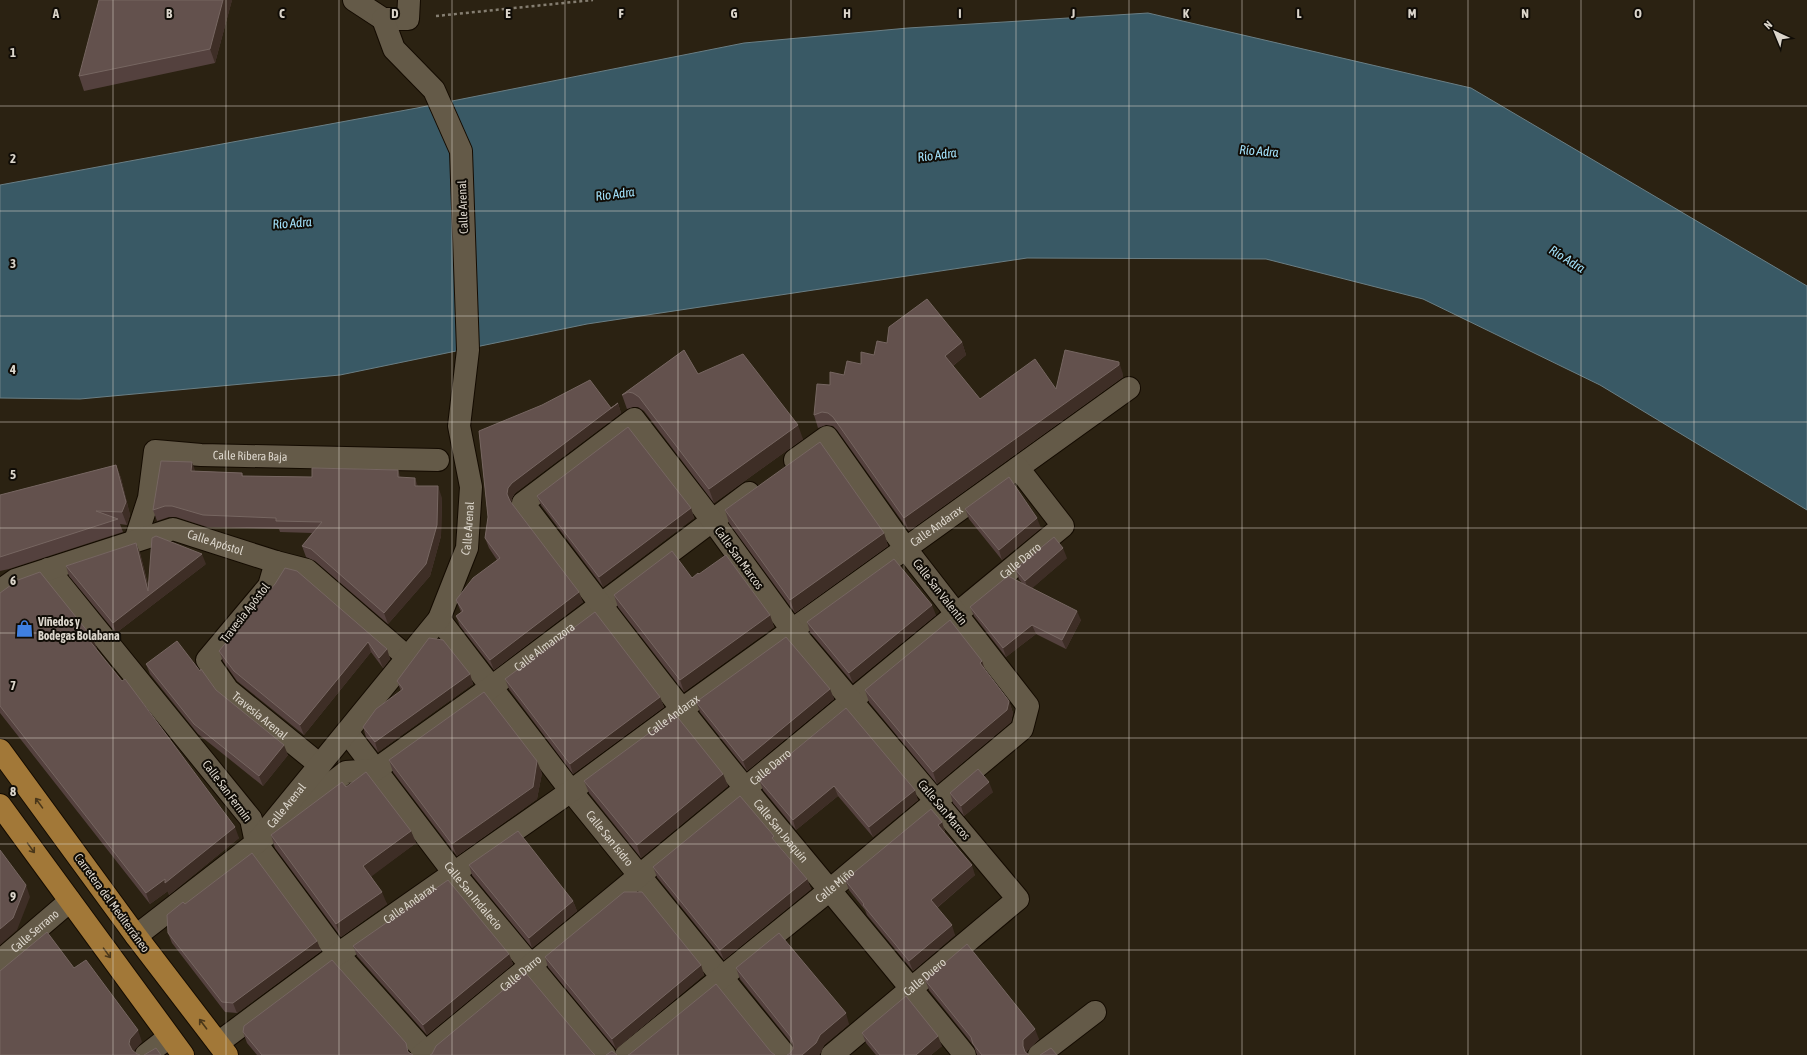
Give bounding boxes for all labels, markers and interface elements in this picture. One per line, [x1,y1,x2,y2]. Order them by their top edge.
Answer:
text: A [52,6,60,21]
text: B [166,6,173,21]
text: C [279,6,285,21]
text: D [391,6,399,21]
text: E [505,6,511,21]
text: F [618,6,624,21]
text: G [731,6,738,21]
text: H [843,6,851,21]
text: I [958,6,962,21]
text: J [1070,6,1075,21]
text: K [1183,6,1190,21]
text: L [1296,6,1302,21]
text: M [1408,6,1417,21]
text: N [1521,6,1529,21]
text: O [1634,6,1642,21]
north arrow [1755,12,1795,52]
text: N [1762,18,1775,31]
text: 1 [10,45,16,60]
water label: Río Adra [1239,142,1279,160]
water label: Río Adra [917,145,957,165]
text: 2 [10,151,16,166]
street label: Calle Arenal [455,179,471,234]
water label: Río Adra [595,184,635,204]
water label: Río Adra [272,214,312,232]
water label: Río Adra [1546,242,1588,276]
text: 3 [10,256,16,271]
text: 4 [9,362,16,377]
street label: Calle Ribera Baja [213,448,288,464]
text: 5 [10,467,16,482]
street label: Calle Arenal [458,500,477,557]
street label: Calle Andarax [908,503,965,550]
street label: Calle San Marcos [712,524,766,592]
street label: Calle Apóstol [185,527,246,558]
street label: Calle Darro [997,540,1044,582]
street label: Calle San Valentín [910,556,970,628]
text: 6 [10,573,16,588]
street label: Travesía Apóstol [217,580,273,645]
place label: Viñedos y Bodegas Bolabana [37,615,120,643]
shop icon: Viñedos y Bodegas Bolabana [15,619,35,639]
street label: Calle Almanzora [511,620,577,674]
text: 7 [10,678,16,693]
street label: Travesía Arenal [229,689,291,743]
street label: Calle Andarax [645,692,702,739]
street label: Calle Darro [747,746,794,788]
street label: Calle San Fermín [199,758,255,824]
street label: Calle San Marcos [915,777,973,843]
street label: Calle Arenal [264,780,309,831]
text: 8 [10,784,16,799]
street label: Calle San Joaquín [750,797,811,865]
one-way arrow [35,798,43,809]
street label: Calle San Isidro [583,808,636,869]
one-way arrow [27,842,35,853]
street label: Carretera del Mediterráneo [71,851,153,955]
street label: Calle San Indalecio [441,859,506,933]
street label: Calle Miño [813,865,858,906]
street label: Calle Andarax [381,880,439,927]
text: 9 [10,889,16,904]
street label: Calle Serrano [8,906,62,956]
one-way arrow [103,947,112,958]
street label: Calle Darro [497,952,545,995]
street label: Calle Duero [900,955,949,999]
one-way arrow [199,1019,208,1030]

